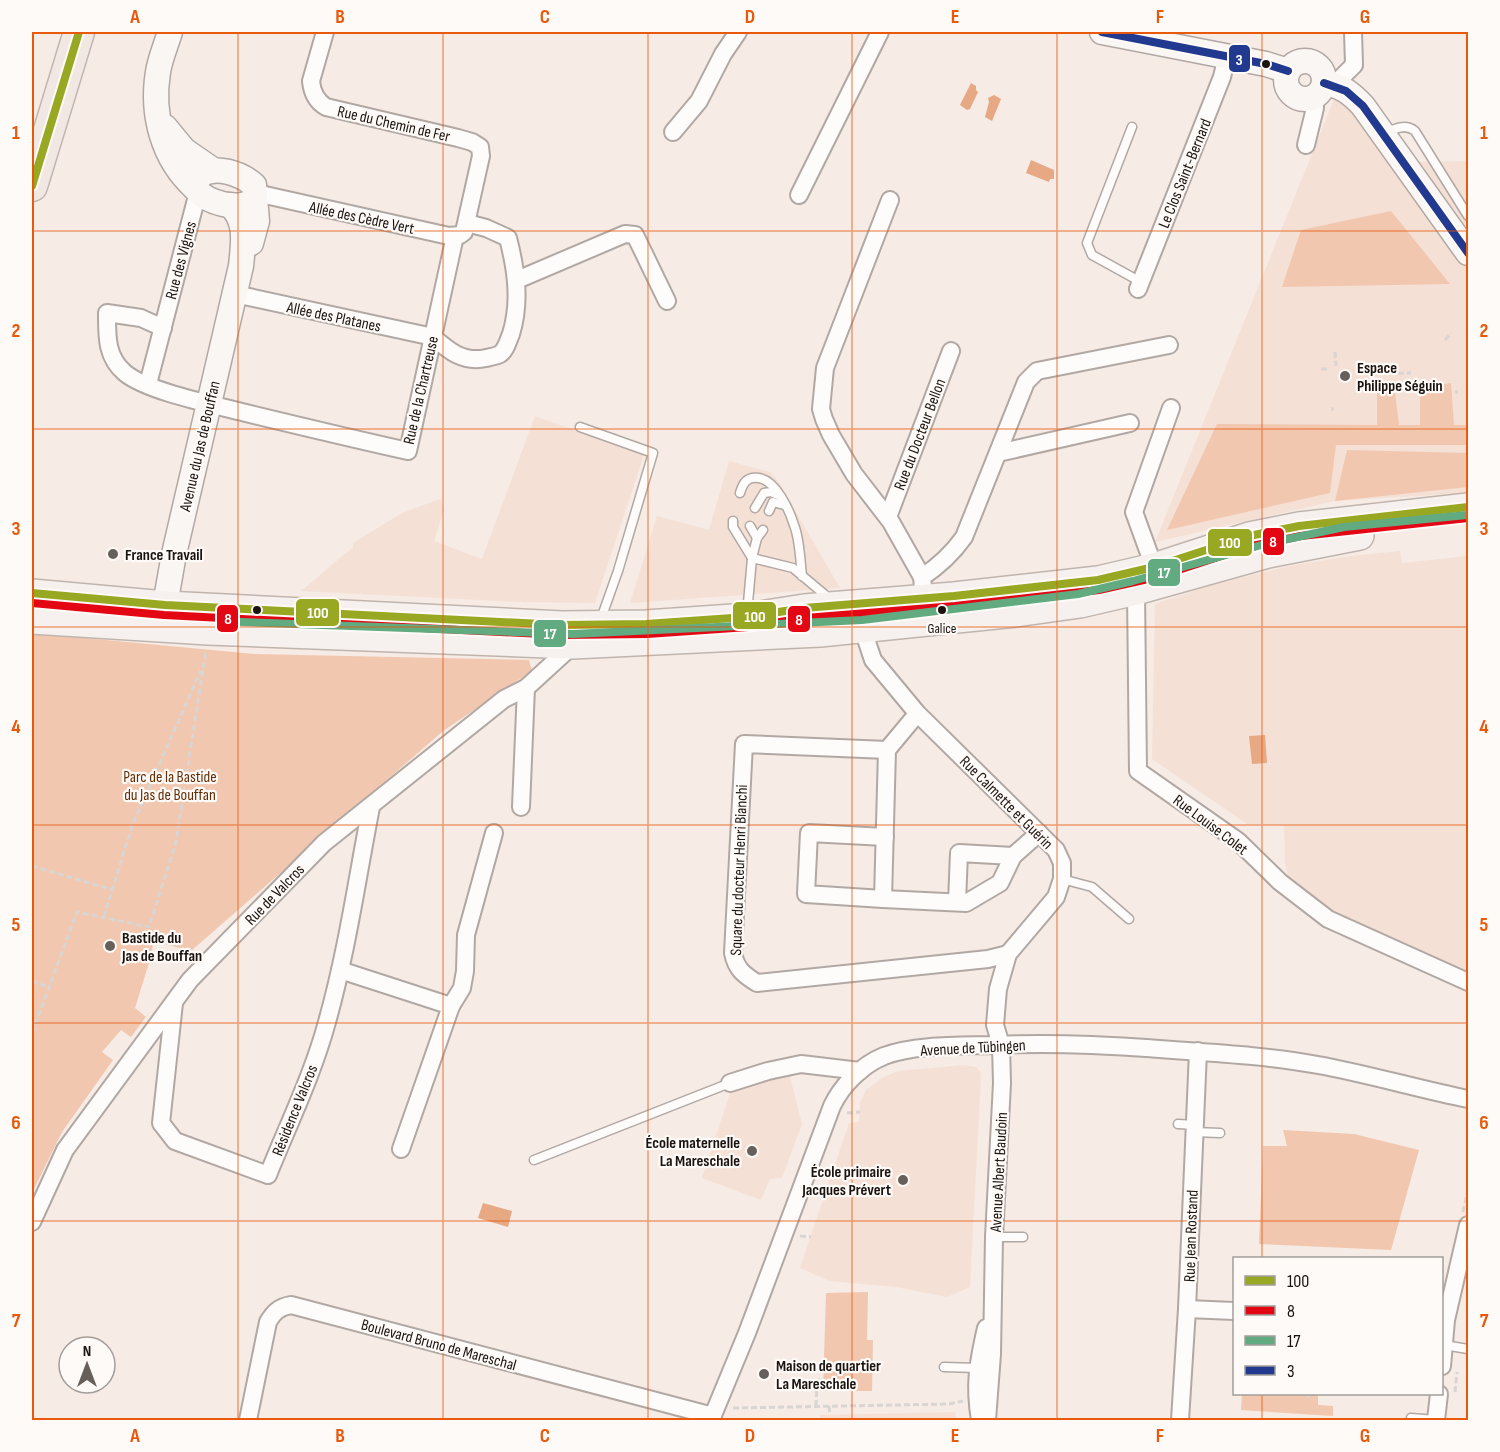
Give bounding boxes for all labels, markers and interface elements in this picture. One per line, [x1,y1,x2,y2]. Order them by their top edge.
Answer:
text: A [129,5,140,29]
text: B [335,5,345,29]
text: C [540,5,550,29]
text: D [745,5,755,29]
text: E [951,5,959,29]
text: F [1156,5,1164,29]
text: G [1360,5,1370,29]
line badge: 3 [1228,44,1251,73]
text: 3 [1235,51,1243,70]
unlabelled marker [1260,58,1272,70]
street label: Rue du Chemin de Fer [335,102,452,147]
street label: Le Clos Saint-Bernard [1155,116,1216,231]
text: 1 [12,121,20,145]
text: 1 [1480,121,1488,145]
street label: Allée des Cèdre Vert [307,198,416,239]
street label: Rue des Vignes [162,219,201,302]
street label: Allée des Platanes [284,298,383,337]
text: 2 [12,319,20,343]
text: 2 [1480,319,1488,343]
street label: Rue de la Chartreuse [400,334,443,446]
place label: Espace Philippe Séguin [1357,359,1443,396]
marker: Espace Philippe Séguin [1338,369,1352,383]
street label: Rue du Docteur Bellon [890,376,950,493]
street label: Avenue du Jas de Bouffan [176,379,225,514]
text: 3 [12,517,21,541]
text: 3 [1480,517,1489,541]
line badge: 8 [1262,527,1285,556]
line badge: 100 [1207,528,1253,557]
text: 8 [1269,533,1277,552]
text: 100 [1219,534,1241,553]
place label: France Travail [125,546,203,565]
marker: France Travail [106,547,120,561]
line badge: 17 [1147,558,1181,587]
text: 17 [1157,564,1171,583]
line badge: 100 [295,598,340,627]
line badge: 100 [732,601,777,630]
line badge: 8 [216,604,239,633]
unlabelled marker [251,604,263,616]
text: 100 [307,604,329,623]
marker: Galice [936,604,948,616]
line badge: 8 [787,605,811,633]
text: 100 [744,608,766,627]
text: 8 [224,610,232,629]
text: 8 [795,611,803,630]
line badge: 17 [533,619,567,648]
place label: Galice [928,620,956,637]
text: 17 [543,625,557,644]
text: 4 [11,715,21,739]
text: 4 [1479,715,1489,739]
street label: Rue Calmette et Guérin [955,752,1057,854]
park label: Parc de la Bastide du Jas de Bouffan [123,768,217,805]
street label: Square du docteur Henri Bianchi [727,784,752,956]
street label: Rue Louise Colet [1169,791,1251,859]
street label: Rue de Valcros [241,860,309,930]
text: 5 [12,913,21,937]
text: 5 [1480,913,1489,937]
place label: Bastide du Jas de Bouffan [121,929,202,966]
marker: Bastide du Jas de Bouffan [103,939,117,953]
street label: Avenue de Tübingen [919,1036,1026,1061]
street label: Résidence Valcros [269,1062,322,1159]
text: 6 [11,1111,21,1135]
text: 6 [1479,1111,1489,1135]
street label: Avenue Albert Baudoin [987,1112,1012,1234]
place label: École maternelle La Mareschale [645,1134,740,1171]
marker: École maternelle La Mareschale [745,1144,759,1158]
place label: École primaire Jacques Prévert [801,1163,891,1200]
marker: École primaire Jacques Prévert [896,1173,910,1187]
street label: Rue Jean Rostand [1180,1190,1203,1283]
legend [1233,1257,1443,1395]
text: 100 [1287,1271,1309,1292]
text: 8 [1287,1301,1295,1322]
text: 7 [12,1309,21,1333]
text: 7 [1480,1309,1489,1333]
street label: Boulevard Bruno de Mareschal [359,1316,518,1375]
text: 17 [1287,1331,1301,1352]
north arrow [57,1335,117,1395]
text: N [83,1342,91,1361]
place label: Maison de quartier La Mareschale [776,1357,881,1394]
text: 3 [1287,1361,1295,1382]
marker: Maison de quartier La Mareschale [757,1367,771,1381]
text: A [129,1424,140,1448]
text: B [335,1424,345,1448]
text: C [540,1424,550,1448]
text: D [745,1424,755,1448]
text: E [951,1424,959,1448]
text: F [1156,1424,1164,1448]
text: G [1360,1424,1370,1448]

